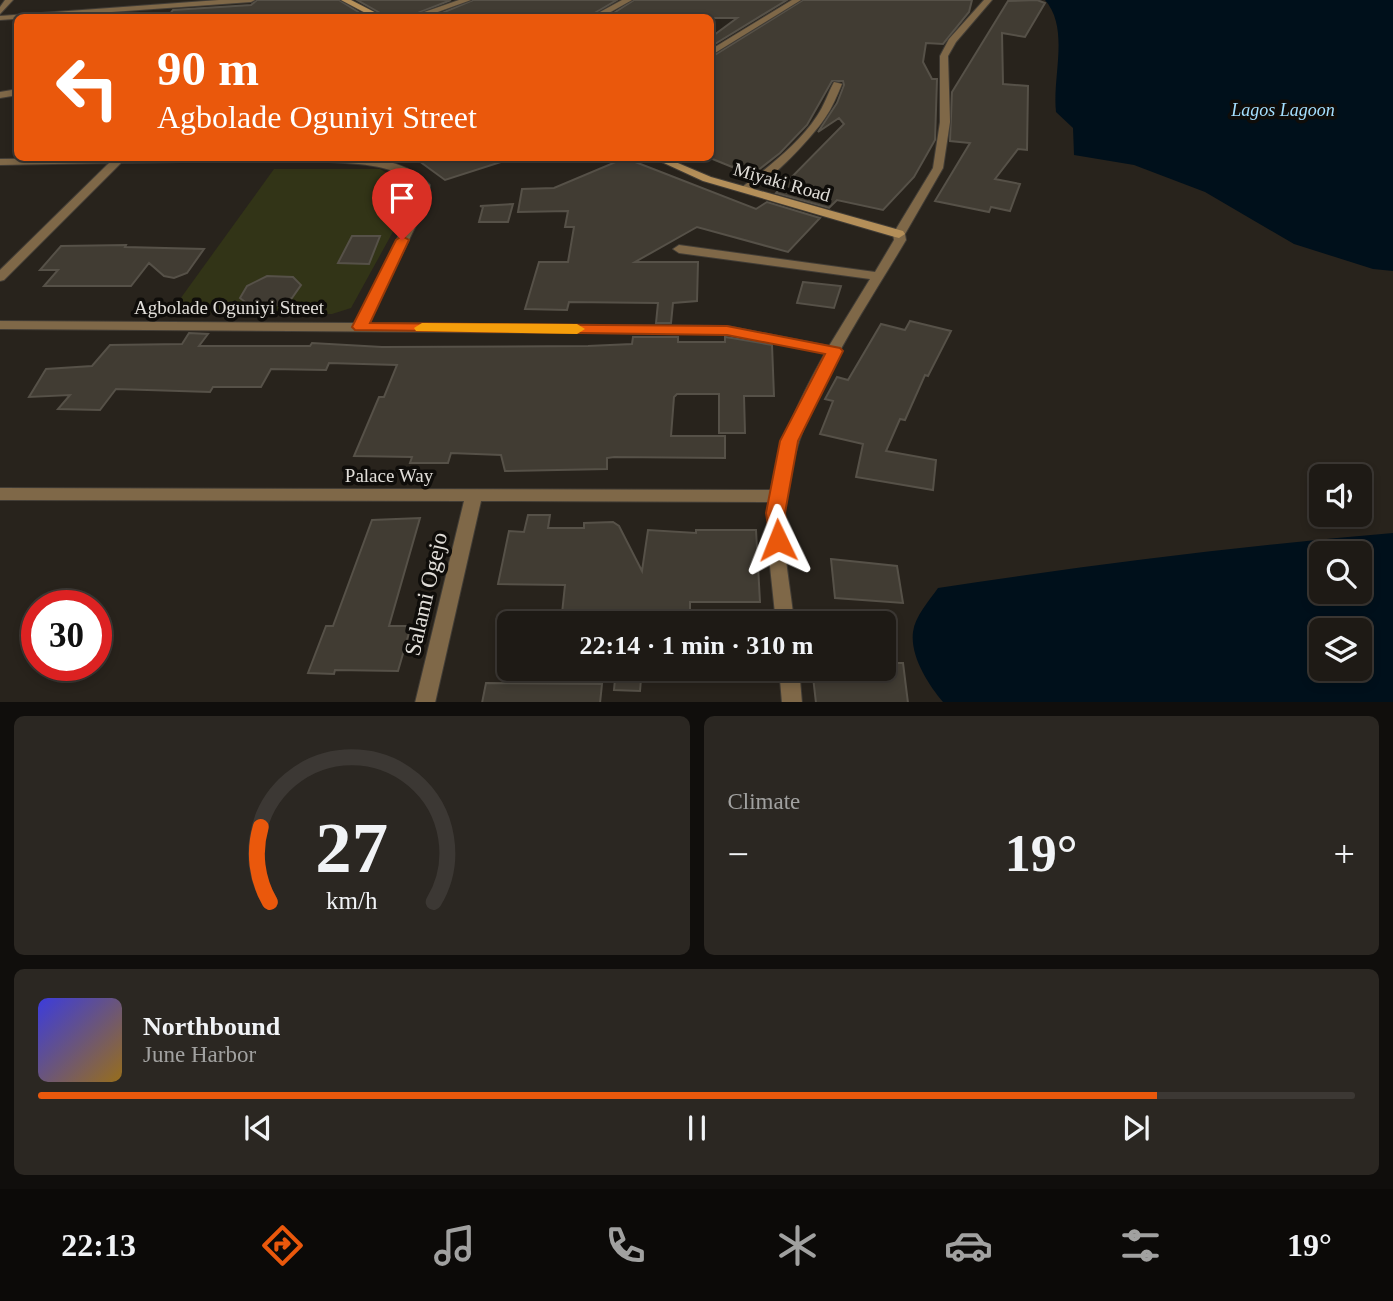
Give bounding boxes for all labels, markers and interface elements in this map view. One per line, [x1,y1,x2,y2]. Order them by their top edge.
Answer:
text: 90 m [157,41,259,96]
icon: left [42,42,133,133]
text: Agbolade Oguniyi Street [157,99,477,135]
water label: Lagos Lagoon [1230,100,1335,120]
street label: Miyaki Road [731,158,833,206]
pin [372,168,432,240]
icon: arrive [383,179,421,217]
street label: Agbolade Oguniyi Street [134,297,325,318]
map controls [1309,464,1372,681]
button: sound [1309,464,1372,527]
street label: Palace Way [345,465,434,486]
position arrow [741,503,815,577]
street label: Salami Ogejo [400,530,452,658]
button: search [1309,541,1372,604]
speed limit sign: 30 [21,590,112,681]
button: layers [1309,618,1372,681]
text: 22:14 · 1 min · 310 m [580,631,814,660]
text: Climate [728,789,800,814]
text: 27 [315,807,388,888]
text: 19° [1005,825,1078,882]
text: − [728,833,749,875]
text: + [1334,833,1355,875]
text: km/h [326,886,378,913]
text: Northbound [143,1012,280,1041]
text: June Harbor [143,1042,256,1067]
icon: previous [239,1109,277,1147]
icon: pause [678,1109,716,1147]
icon: next [1117,1109,1155,1147]
icon: directions [258,1221,307,1270]
icon: music [430,1221,479,1270]
icon: phone [601,1221,650,1270]
icon: climate [773,1221,822,1270]
icon: car [944,1221,993,1270]
icon: filters [1116,1221,1165,1270]
text: 22:13 [61,1227,136,1263]
text: 19° [1287,1227,1332,1263]

